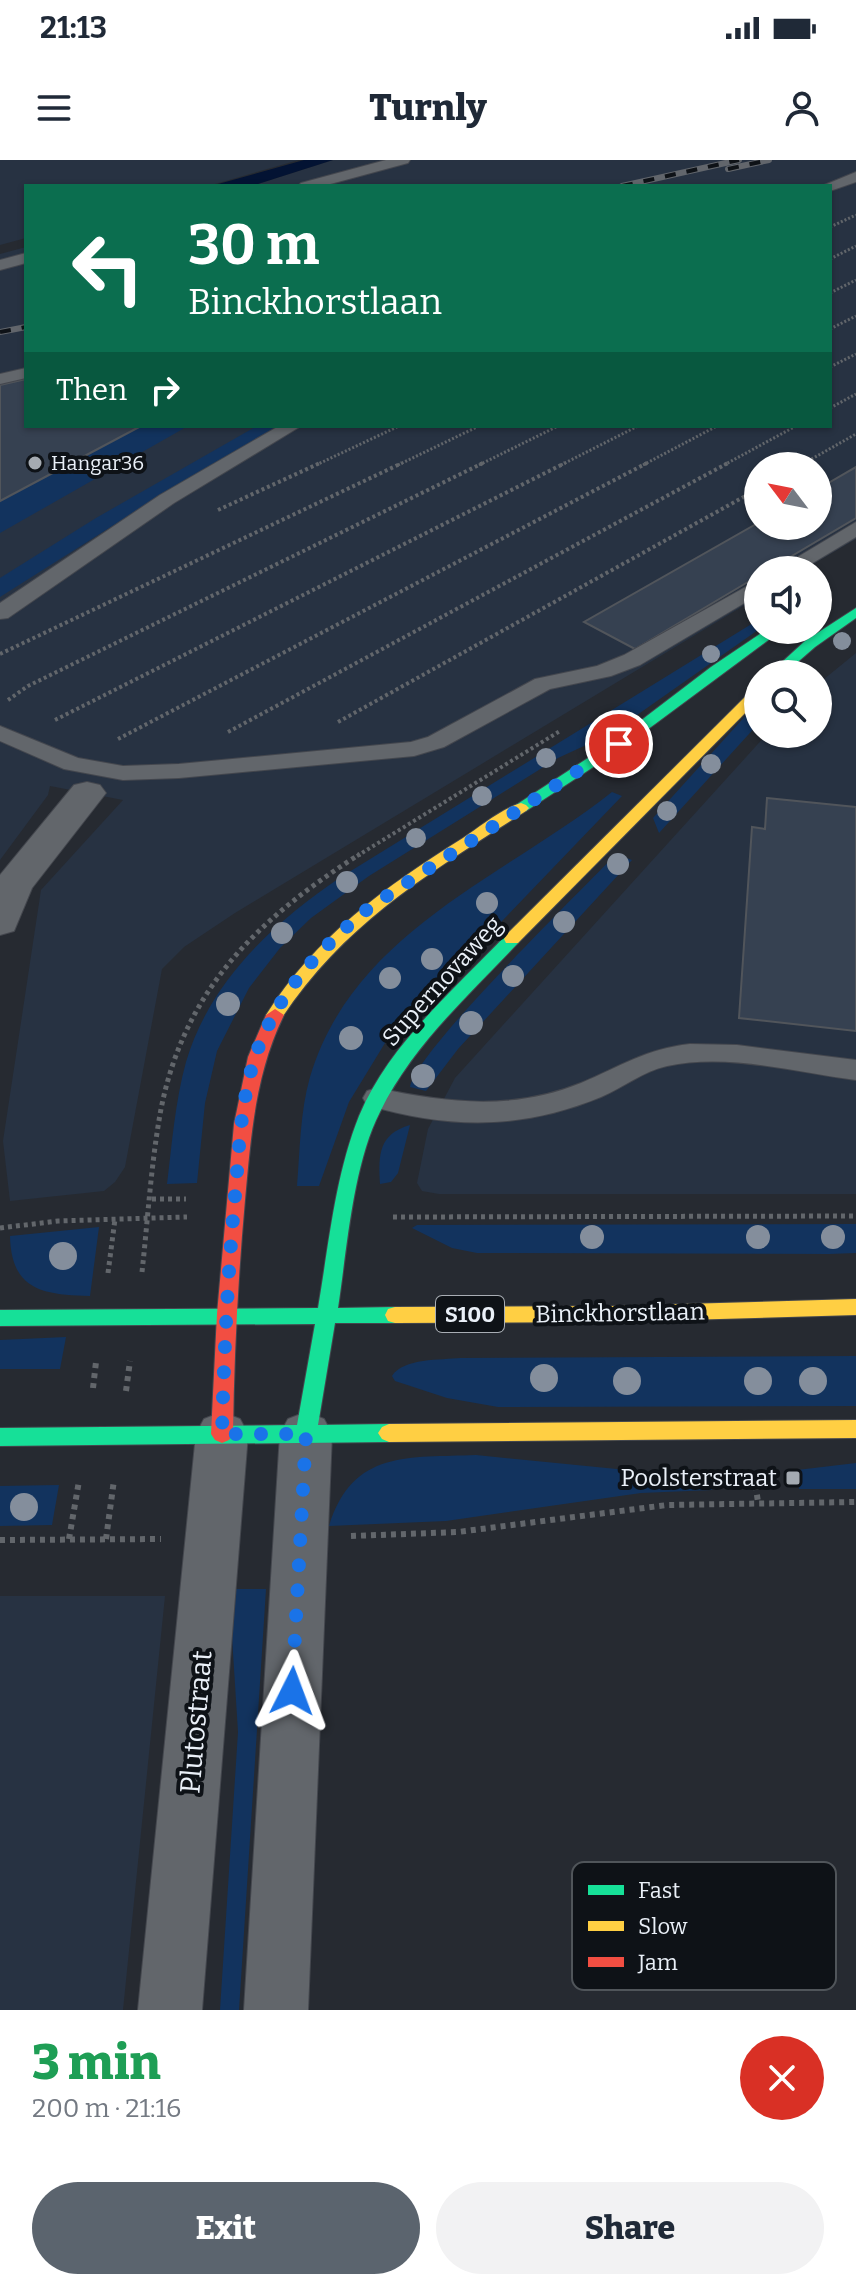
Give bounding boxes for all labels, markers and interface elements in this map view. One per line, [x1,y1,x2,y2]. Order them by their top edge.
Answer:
text: 21:13 [40,10,107,46]
icon: menu [32,86,76,130]
text: Turnly [369,86,487,130]
icon: person [780,86,824,130]
text: 30 m [188,212,319,279]
icon: left [56,216,160,320]
text: Binckhorstlaan [188,280,442,324]
icon: right [143,368,187,412]
text: Then [56,372,127,408]
place label: Hangar36 [51,451,144,475]
north arrow [744,452,832,540]
map controls [744,452,832,748]
marker: Hangar36 [26,454,44,472]
button: sound [744,556,832,644]
button: search [744,660,832,748]
pin [585,710,653,778]
icon: arrive [597,722,641,766]
street label: Supernovaweg [376,910,508,1052]
road number: S100 [436,1296,504,1332]
street label: Binckhorstlaan [535,1298,705,1328]
place label: Poolsterstraat [620,1464,777,1492]
marker: Poolsterstraat [784,1469,802,1487]
street label: Plutostraat [173,1649,219,1795]
position arrow [250,1649,334,1733]
legend [572,1862,836,1990]
text: Fast [638,1877,680,1904]
text: Slow [638,1913,688,1940]
text: Jam [637,1949,678,1976]
text: 3 min [32,2034,161,2092]
button: close [740,2036,824,2120]
text: 200 m · 21:16 [32,2093,181,2124]
button: Exit [32,2182,420,2274]
button: Share [436,2182,824,2274]

